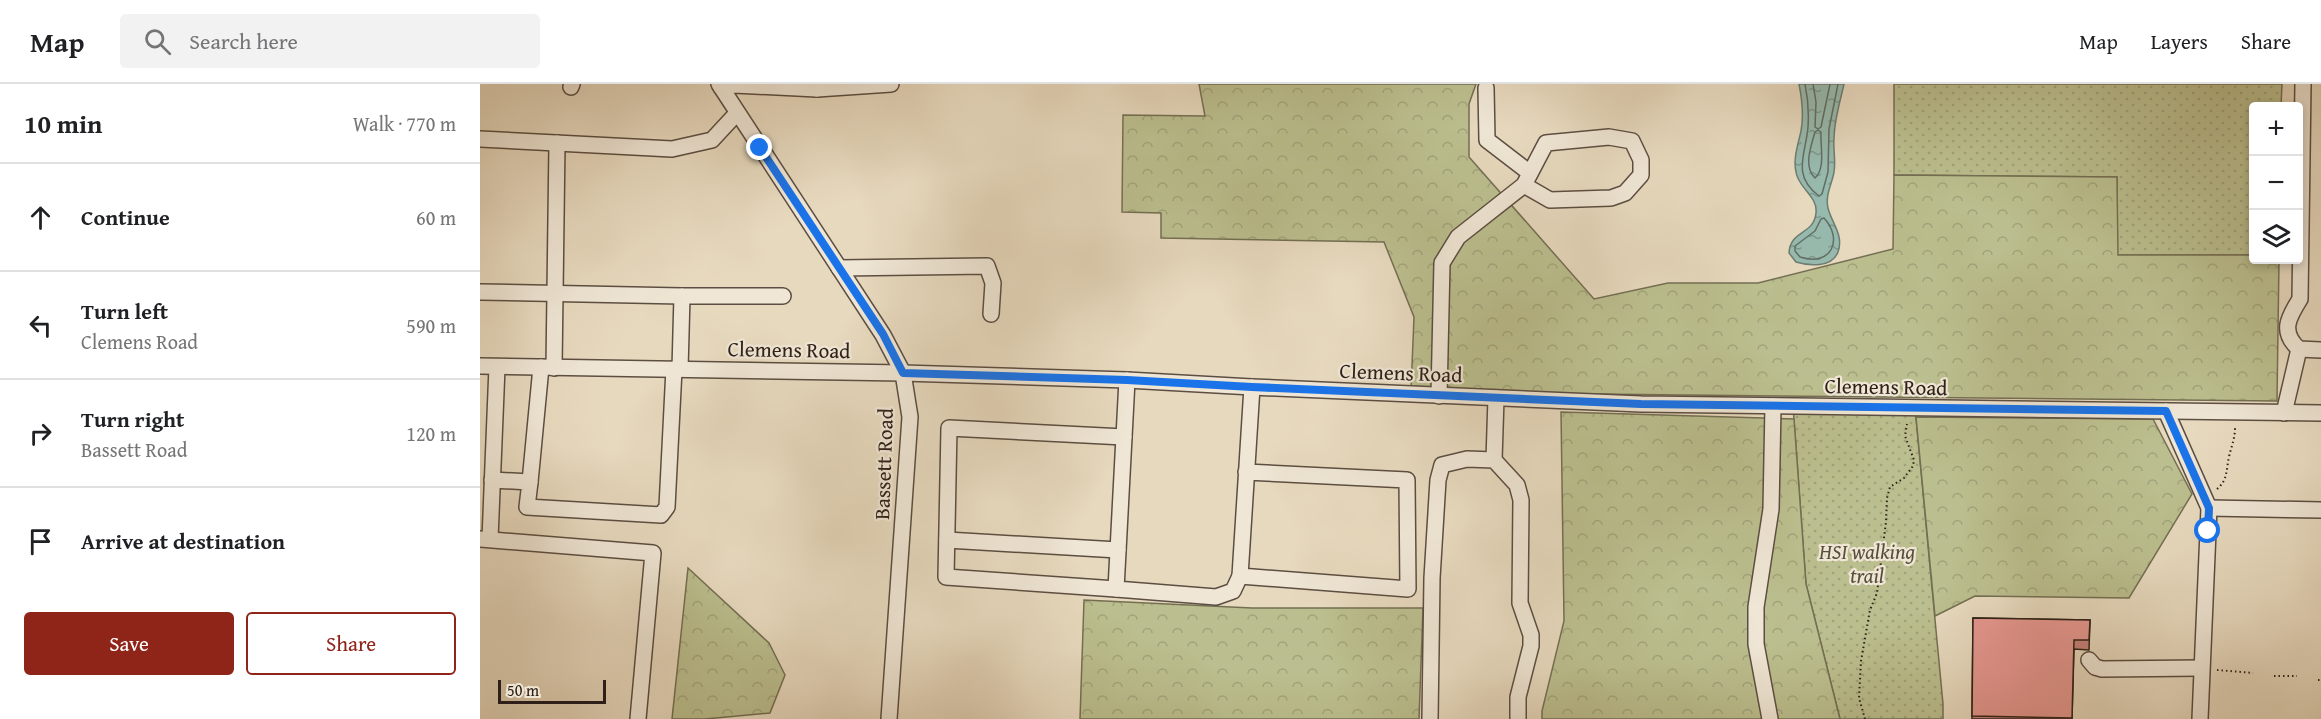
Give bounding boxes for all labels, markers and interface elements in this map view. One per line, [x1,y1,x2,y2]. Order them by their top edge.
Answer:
search box [120,14,540,68]
text: Map [30,21,84,62]
icon: search [141,25,174,58]
text: Search here [189,25,298,57]
text: Map [2079,26,2118,57]
text: Layers [2151,26,2208,57]
text: Share [2241,26,2291,57]
map controls [2249,102,2303,264]
button: + [2249,102,2303,156]
text: 10 min [24,104,102,143]
text: Walk · 770 m [353,109,456,138]
route end [746,134,772,160]
button: − [2249,156,2303,210]
icon: ahead [24,201,57,234]
text: Continue [81,201,170,233]
text: 60 m [416,203,456,232]
button: layers [2249,210,2303,264]
text: Turn left [81,295,168,327]
icon: left [24,309,57,342]
text: 590 m [406,311,456,340]
text: Clemens Road [81,327,198,356]
street label: Clemens Road [727,333,851,366]
street label: Clemens Road [1339,355,1464,390]
street label: Clemens Road [1824,370,1948,403]
text: Turn right [81,403,184,435]
street label: Bassett Road [866,407,901,520]
icon: right [24,417,57,450]
text: 120 m [406,419,456,448]
text: Bassett Road [81,435,187,464]
route start [2194,517,2220,543]
icon: arrive [24,525,57,558]
text: Arrive at destination [81,525,285,557]
park label: HSI walking trail [1818,536,1916,591]
button: Save [24,612,234,675]
button: Share [246,612,456,675]
scale bar [498,677,606,704]
text: 50 m [507,678,539,702]

